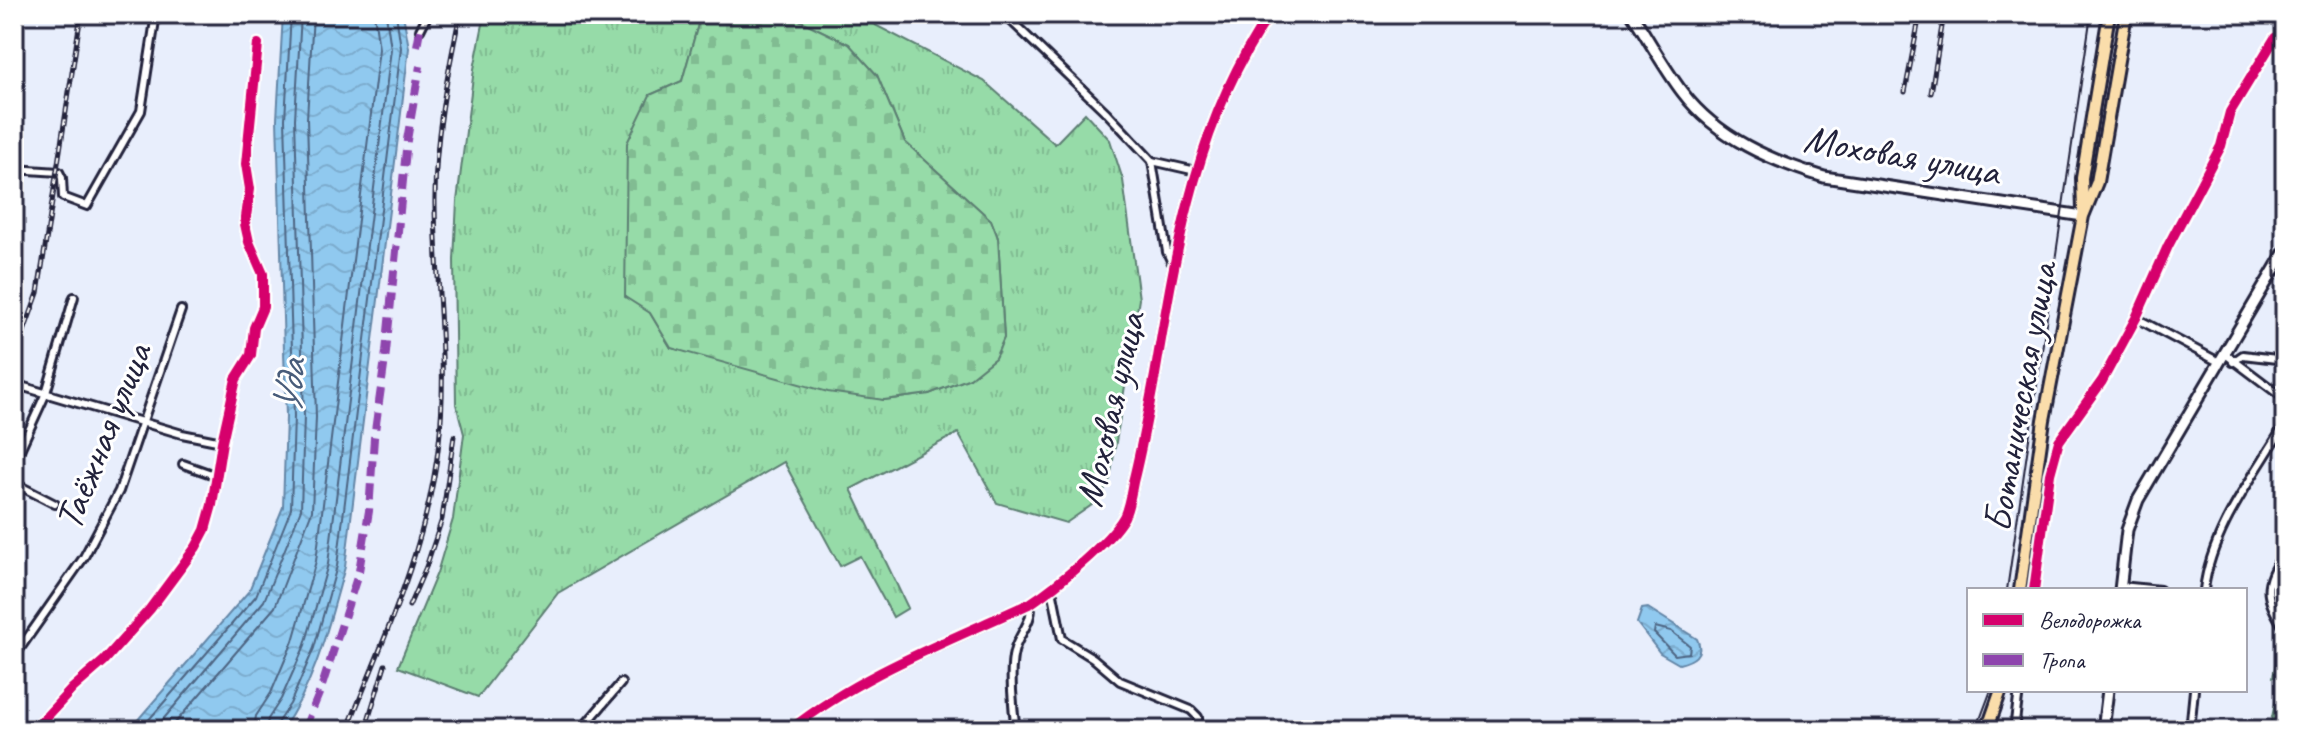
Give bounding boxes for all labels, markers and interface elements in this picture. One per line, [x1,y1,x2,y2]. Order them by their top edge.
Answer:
street label: Моховая улица [1800,113,2006,197]
street label: Ботаническая улица [1972,255,2069,536]
street label: Моховая улица [1063,305,1157,511]
street label: Таёжная улица [43,333,164,537]
water label: Уда [260,354,319,417]
legend [1967,588,2247,692]
text: Велодорожка [2039,605,2142,635]
text: Тропа [2039,645,2086,675]

